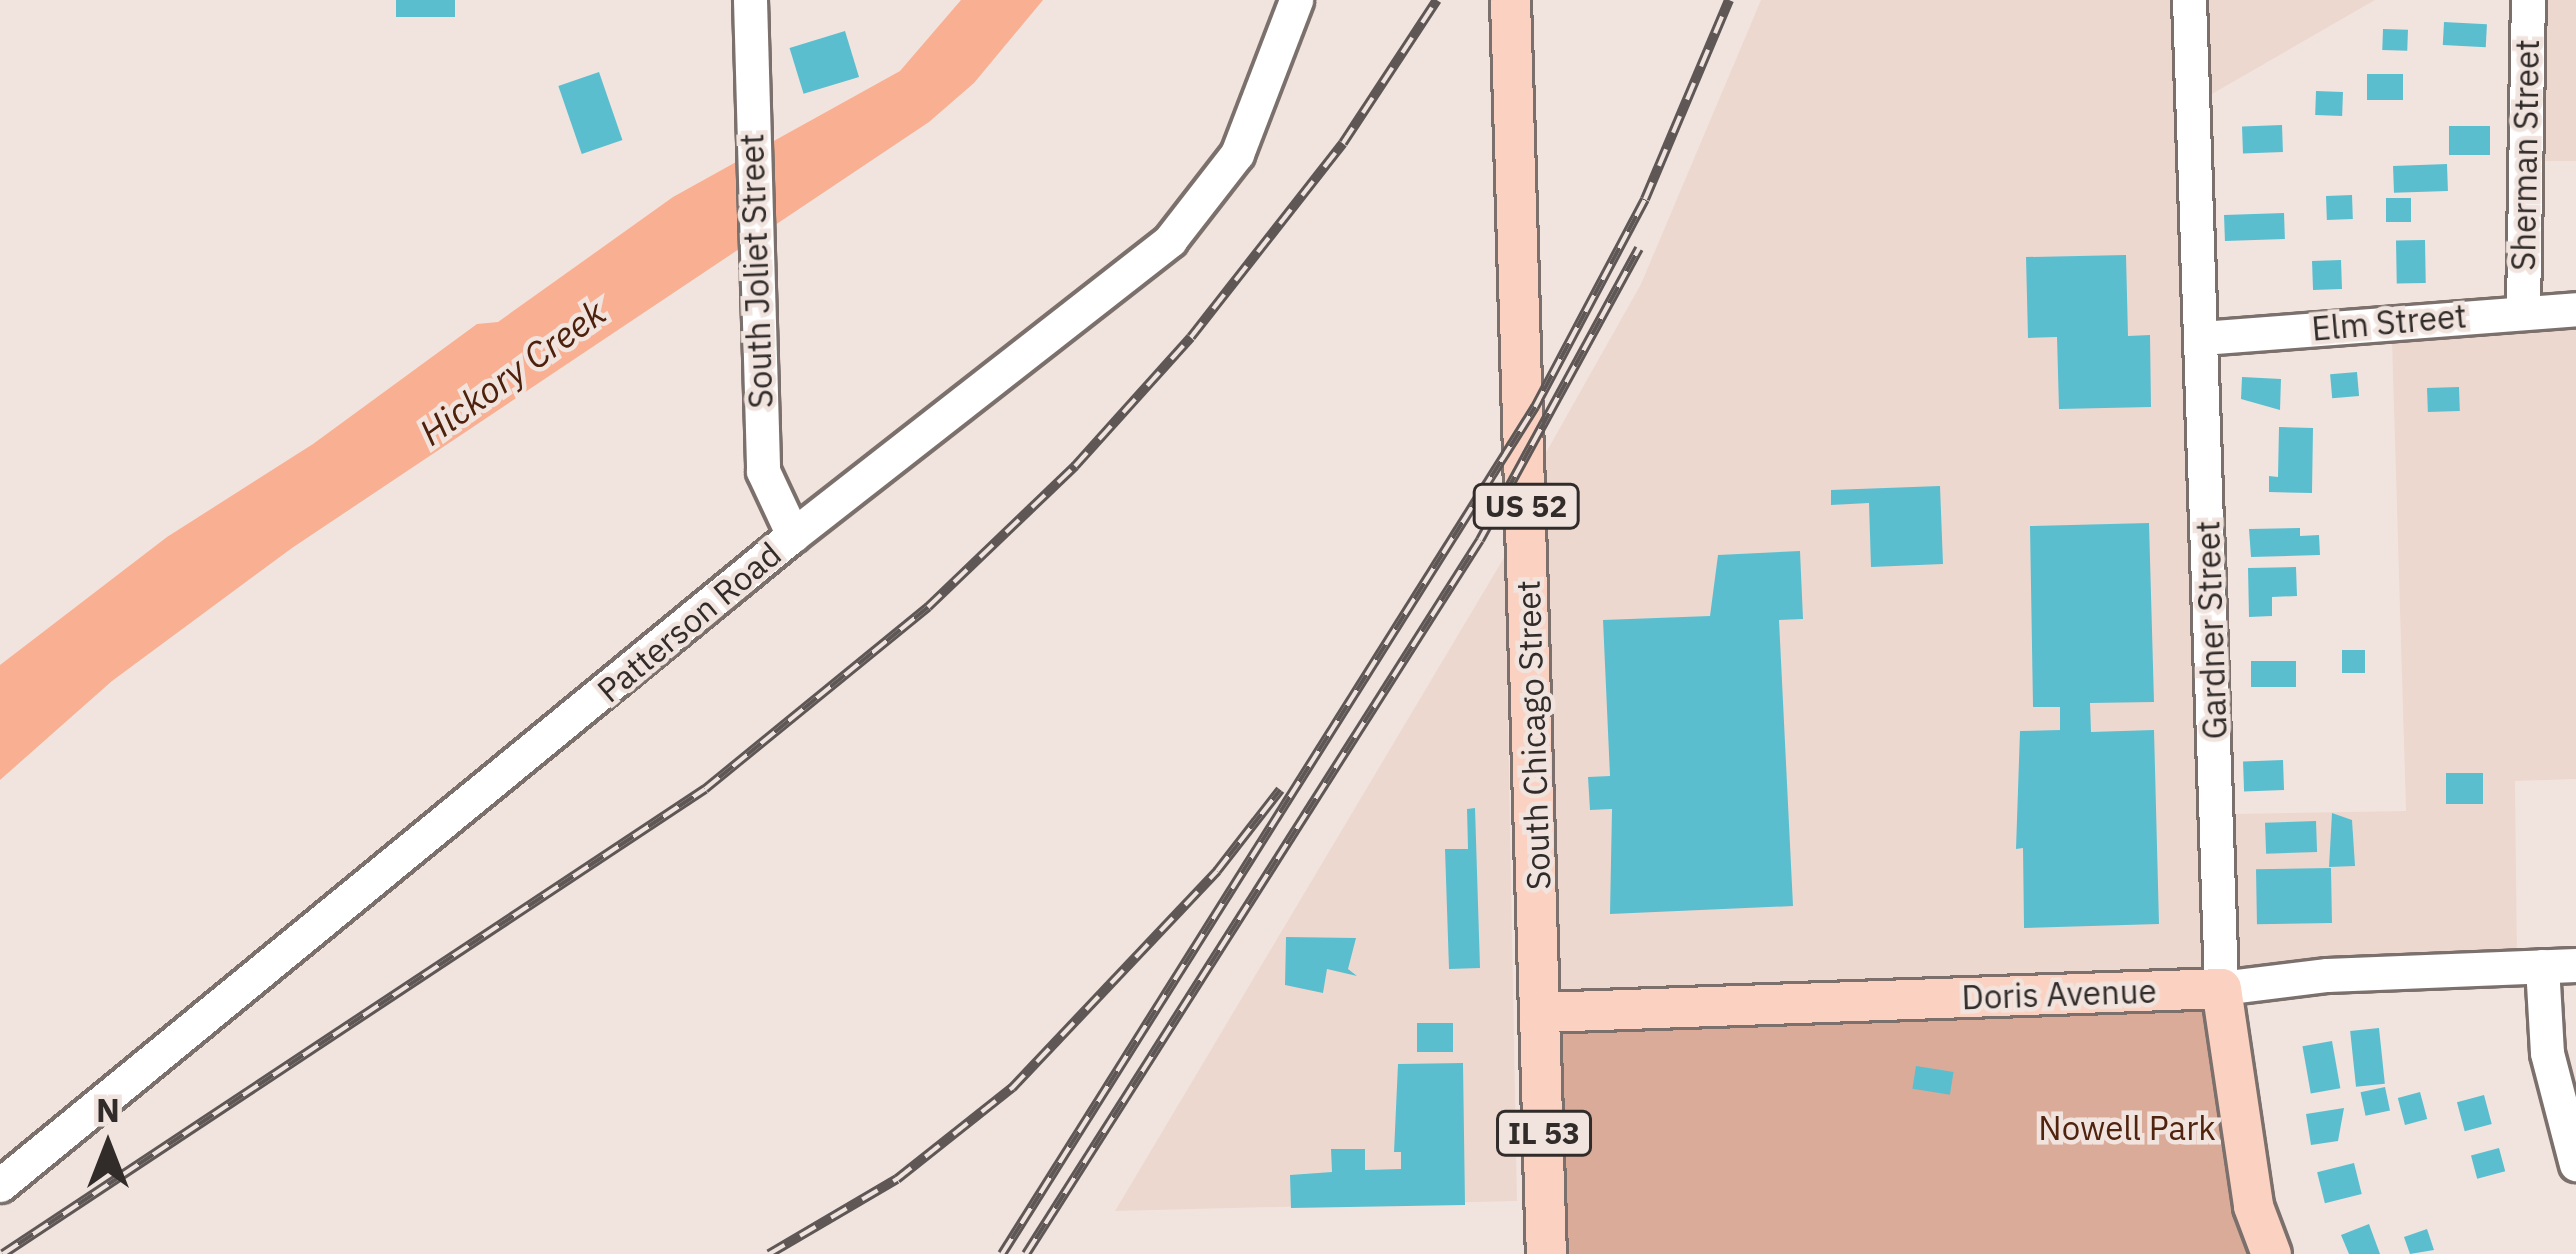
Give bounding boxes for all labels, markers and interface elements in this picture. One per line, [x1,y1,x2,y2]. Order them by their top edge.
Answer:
street label: Sherman Street [2503,39,2547,271]
street label: South Joliet Street [731,133,781,409]
water label: Hickory Creek [411,290,613,454]
street label: Elm Street [2310,296,2468,348]
road number: US 52 [1472,482,1580,530]
street label: Gardner Street [2187,520,2235,740]
street label: Patterson Road [589,534,789,710]
street label: South Chicago Street [1508,579,1558,891]
street label: Doris Avenue [1961,971,2157,1017]
north arrow [48,1086,168,1206]
text: N [96,1088,120,1131]
park label: Nowell Park [2038,1108,2216,1148]
road number: IL 53 [1496,1109,1592,1157]

